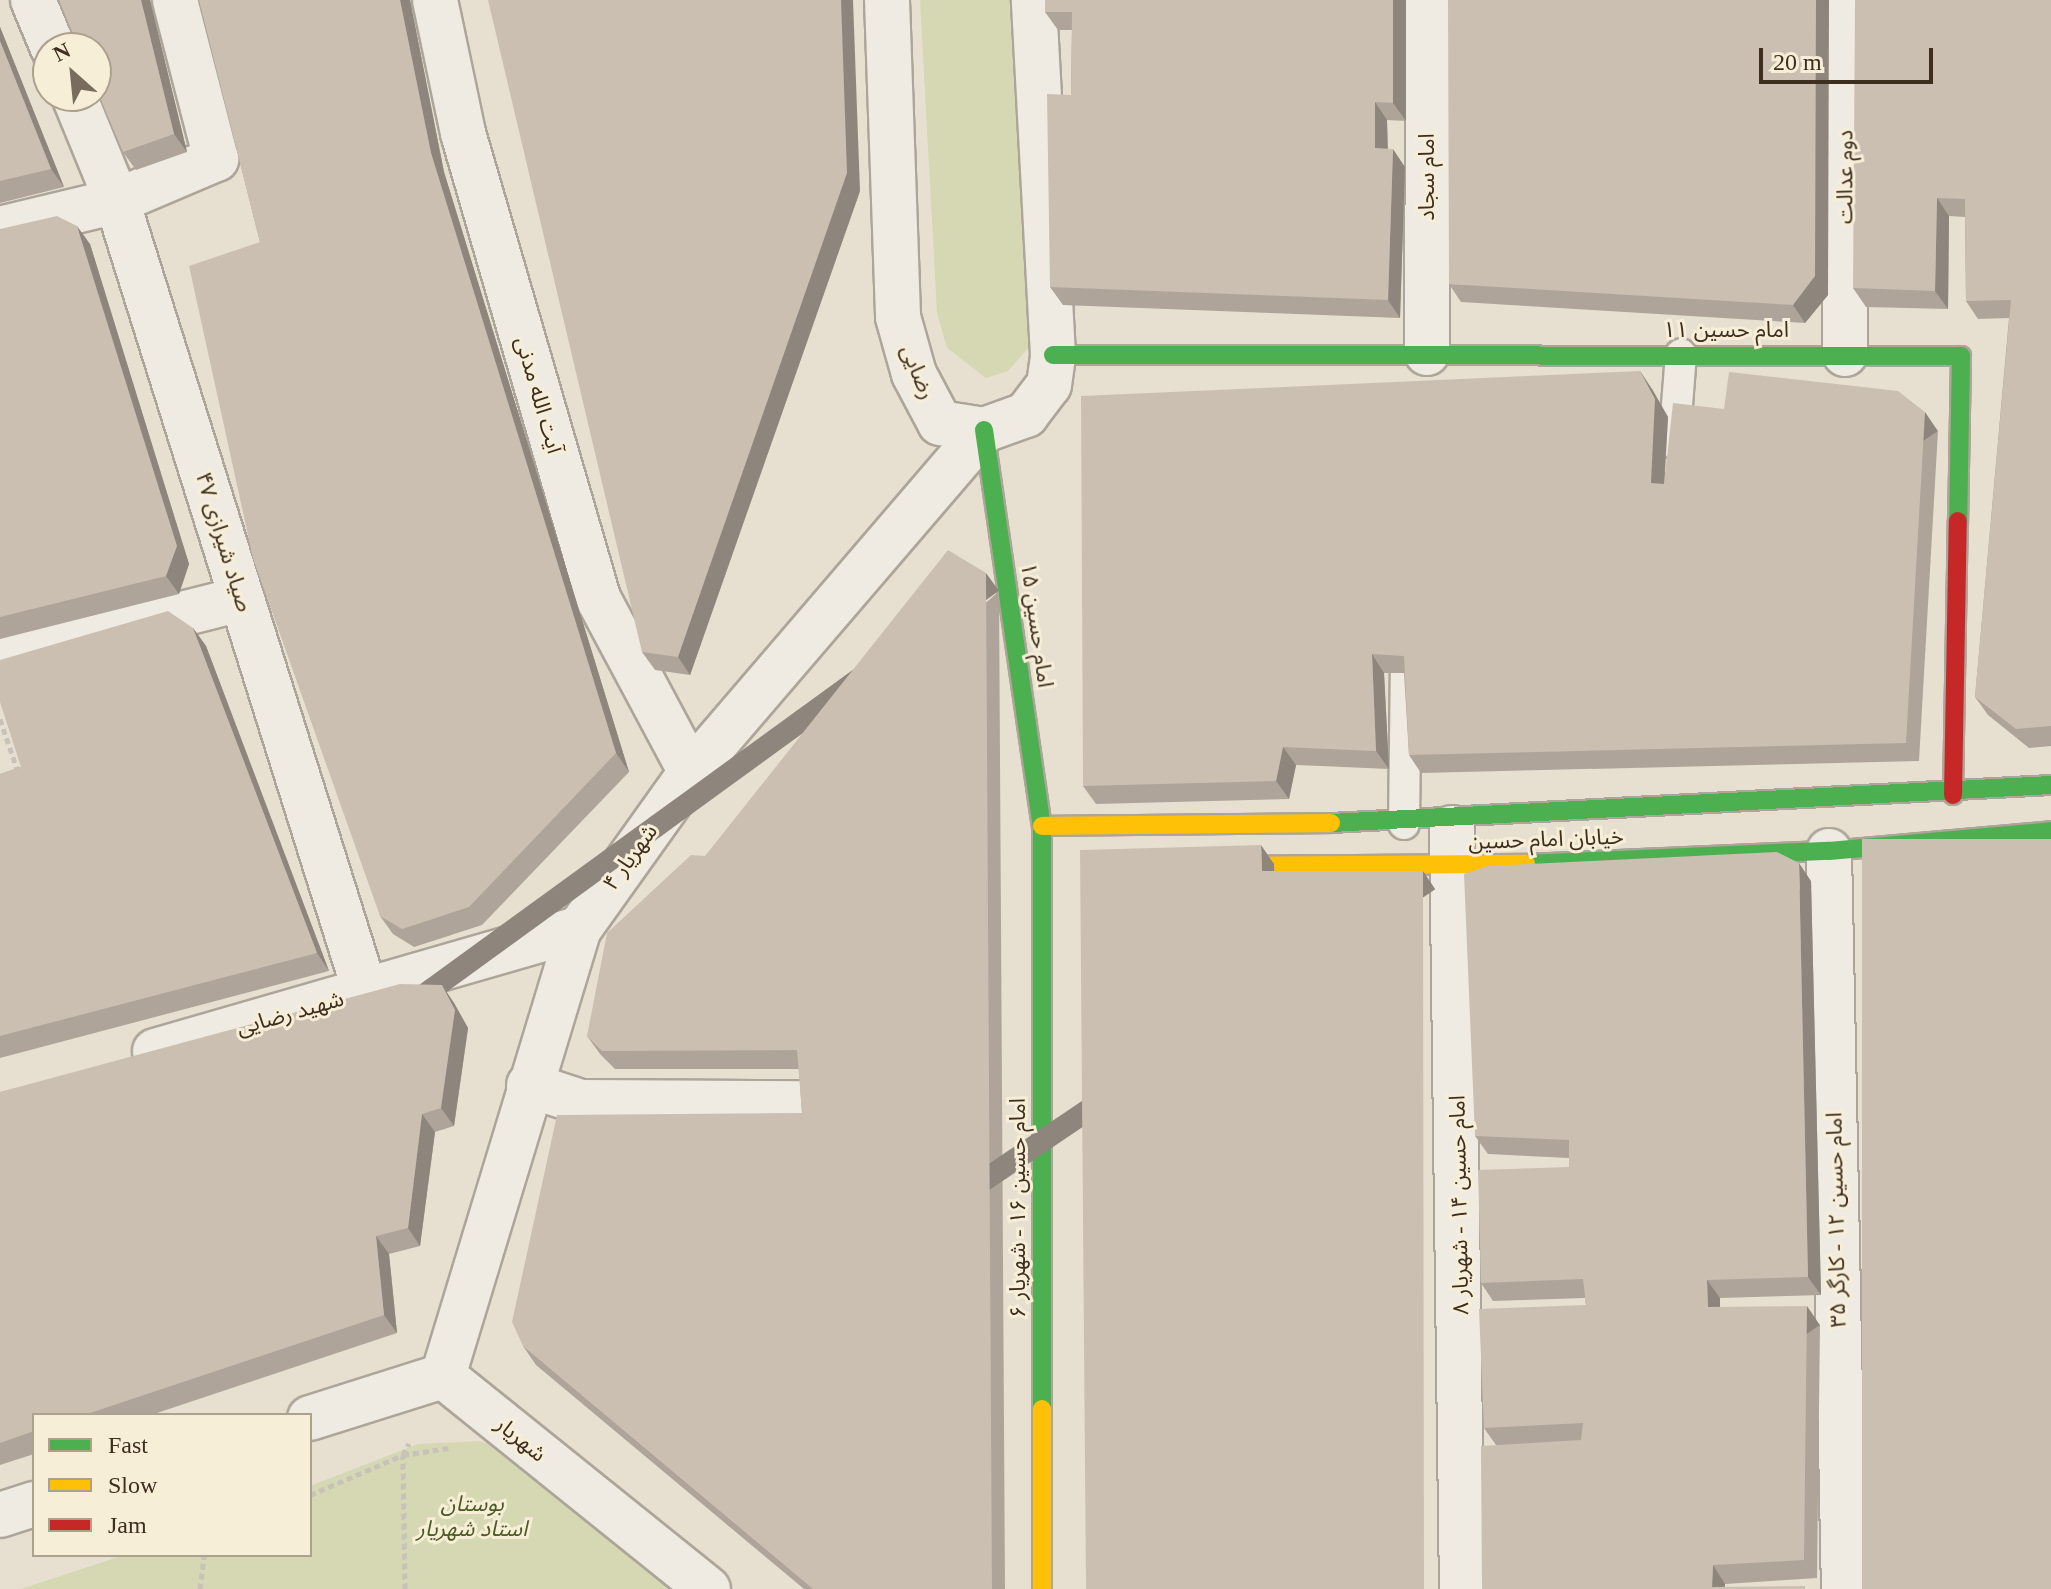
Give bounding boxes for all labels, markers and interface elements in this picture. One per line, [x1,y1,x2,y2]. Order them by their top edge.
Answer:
north arrow [32,32,112,112]
scale bar [1763,32,1937,82]
text: N [49,37,75,67]
text: 20 m [1773,49,1822,75]
street label: دوم عدالت [1832,130,1858,224]
street label: امام سجاد [1414,133,1440,221]
street label: امام حسین ۱۱ [1663,317,1789,343]
street label: آیت الله مدنی [510,333,568,457]
street label: رضایی [895,341,941,403]
street label: صیاد شیرازی ۴۷ [190,469,258,615]
street label: امام حسین ۱۵ [1015,561,1059,689]
street label: شهریار ۴ [597,819,663,895]
street label: خیابان امام حسین [1468,823,1624,855]
street label: شهید رضایی [233,985,347,1041]
street label: امام حسین ۱۴ - شهریار ۸ [1444,1095,1474,1315]
street label: امام حسین ۱۶ - شهریار ۶ [1005,1098,1031,1318]
street label: امام حسین ۱۲ - کارگر ۳۵ [1821,1112,1851,1328]
street label: شهریار [490,1411,552,1467]
legend [32,1413,312,1557]
text: Fast [108,1432,148,1458]
text: Slow [108,1472,157,1498]
park label: بوستان استاد شهریار [417,1490,527,1542]
text: Jam [108,1512,147,1538]

